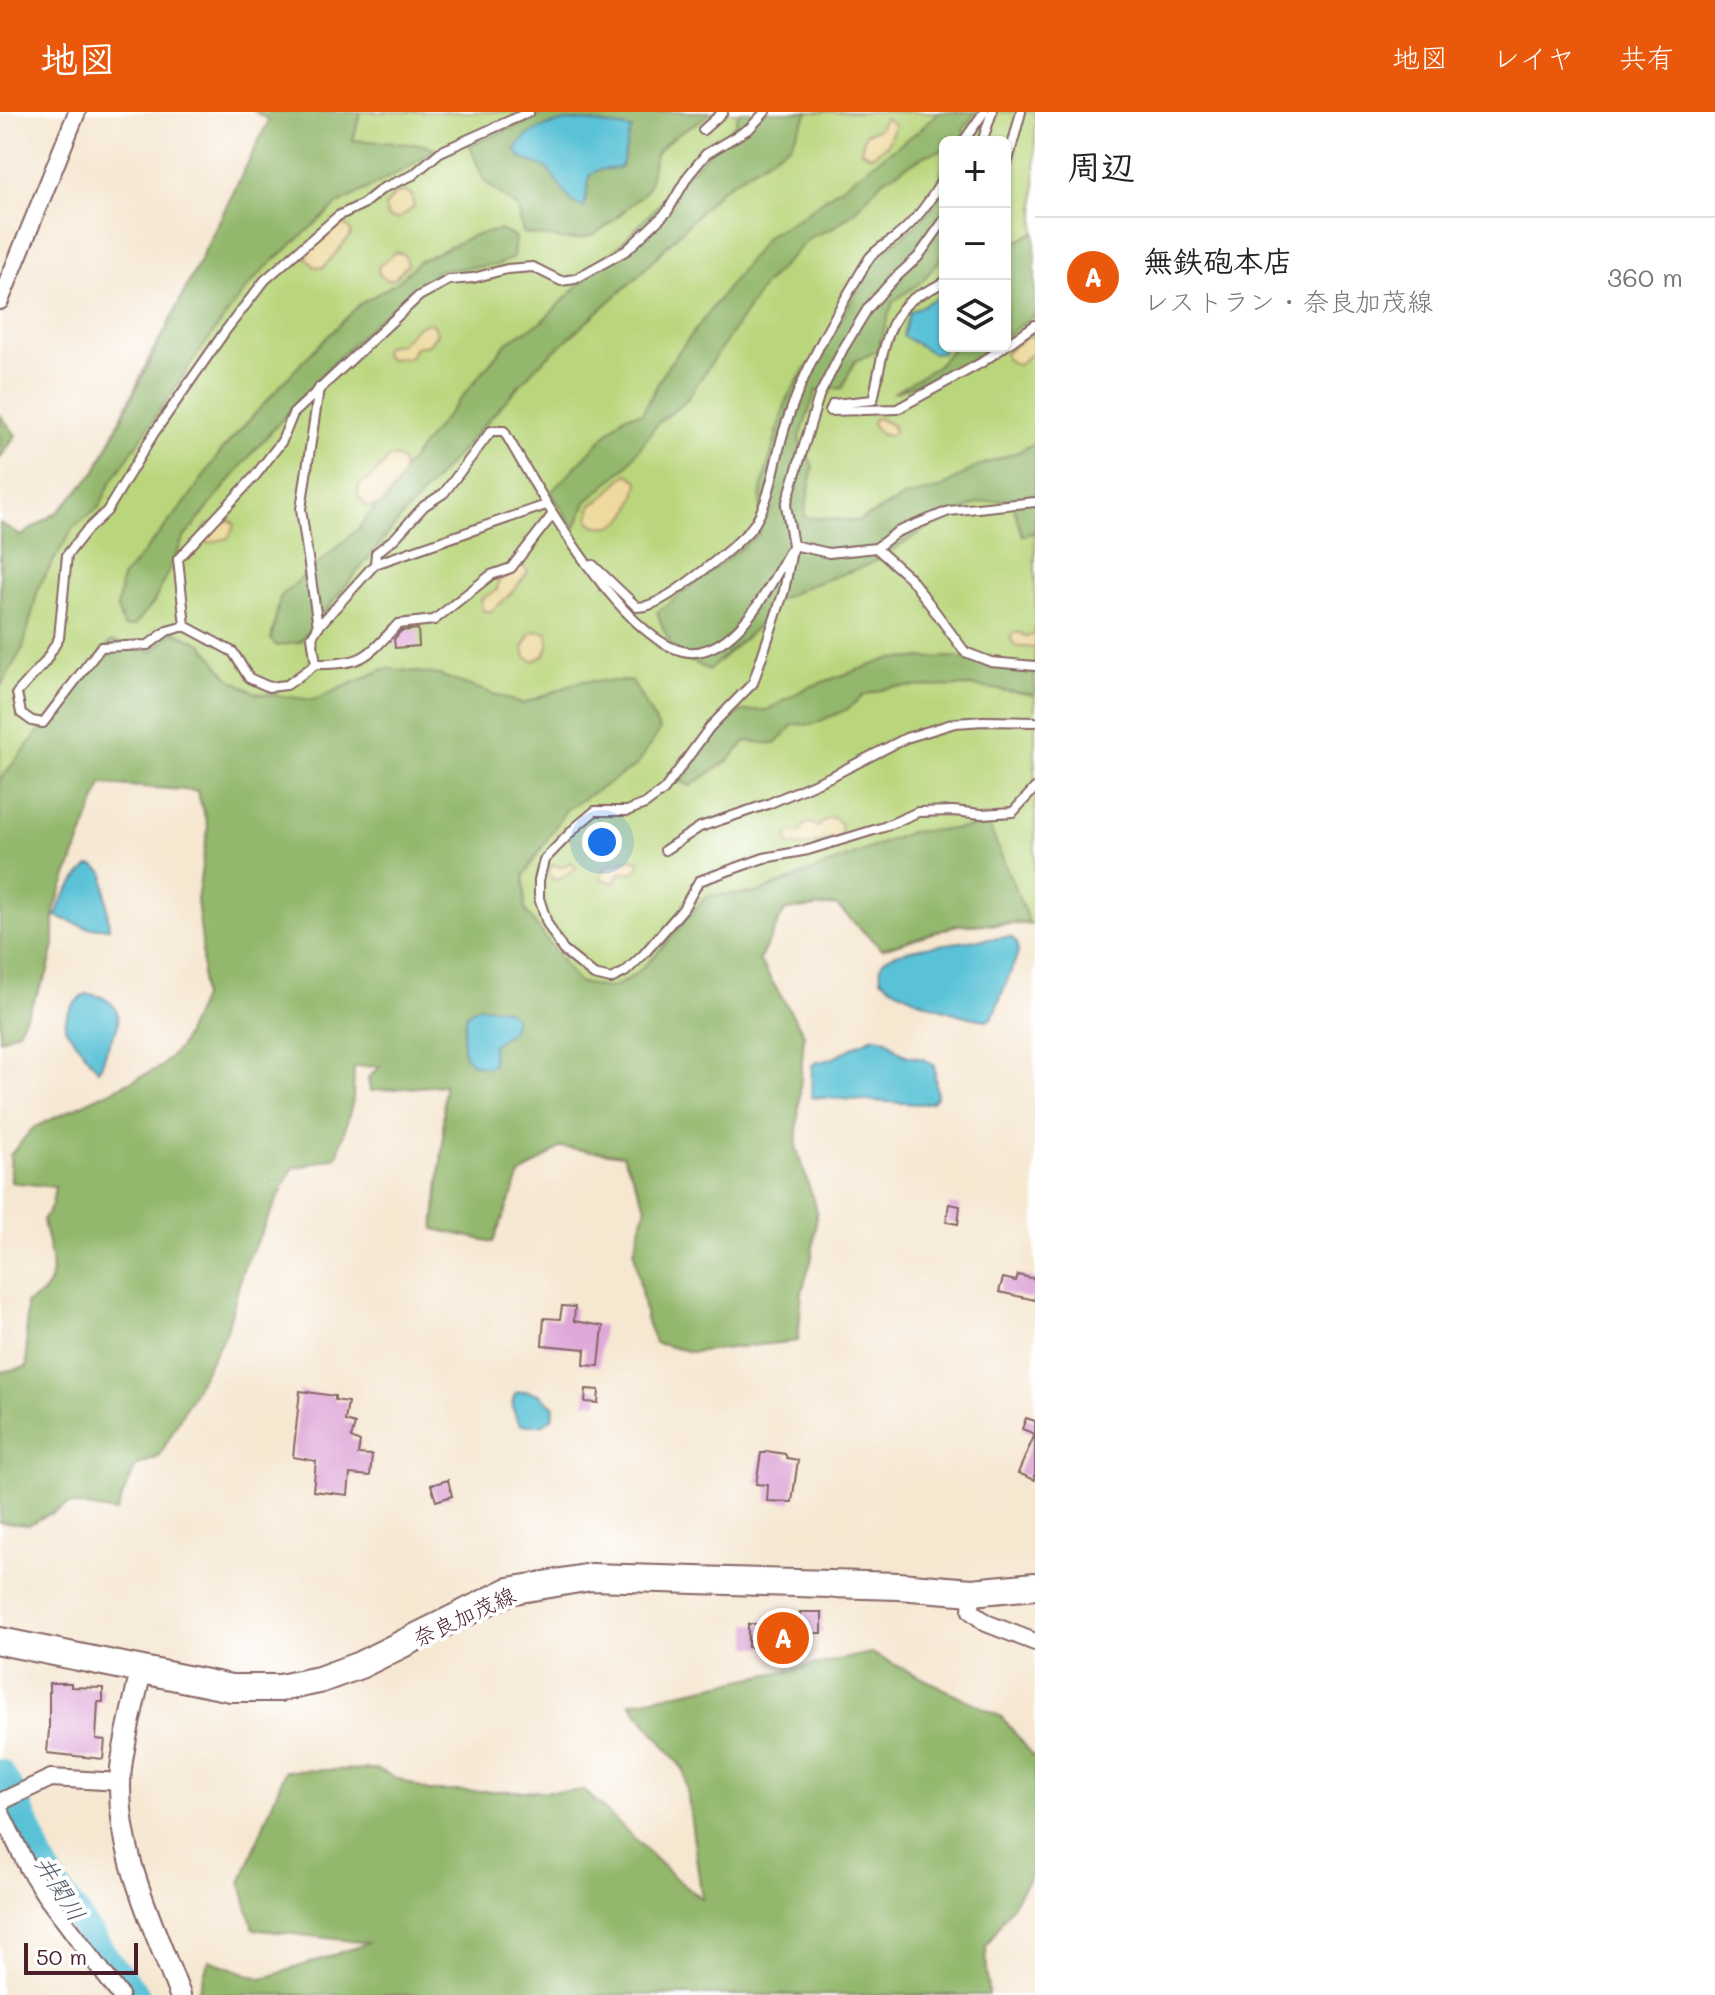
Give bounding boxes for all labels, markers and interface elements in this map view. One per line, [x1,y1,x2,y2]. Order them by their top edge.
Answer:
text: 地図 [40,33,116,83]
text: 地図 [1392,39,1448,75]
text: レイヤ [1492,39,1575,75]
text: 共有 [1619,39,1675,75]
map controls [939,136,1011,352]
button: + [939,136,1011,208]
text: 周辺 [1067,143,1135,188]
button: − [939,208,1011,280]
text: 無鉄砲本店 [1143,240,1293,280]
text: A [1084,260,1102,294]
text: 360 m [1607,260,1683,294]
button: layers [939,280,1011,352]
text: レストラン · 奈良加茂線 [1143,284,1433,318]
your location [582,822,622,862]
street label: 奈良加茂線 [408,1580,520,1652]
pin: A [757,1608,809,1668]
water label: 井関川 [29,1849,93,1927]
scale bar [24,1939,138,1975]
text: 50 m [36,1942,87,1971]

